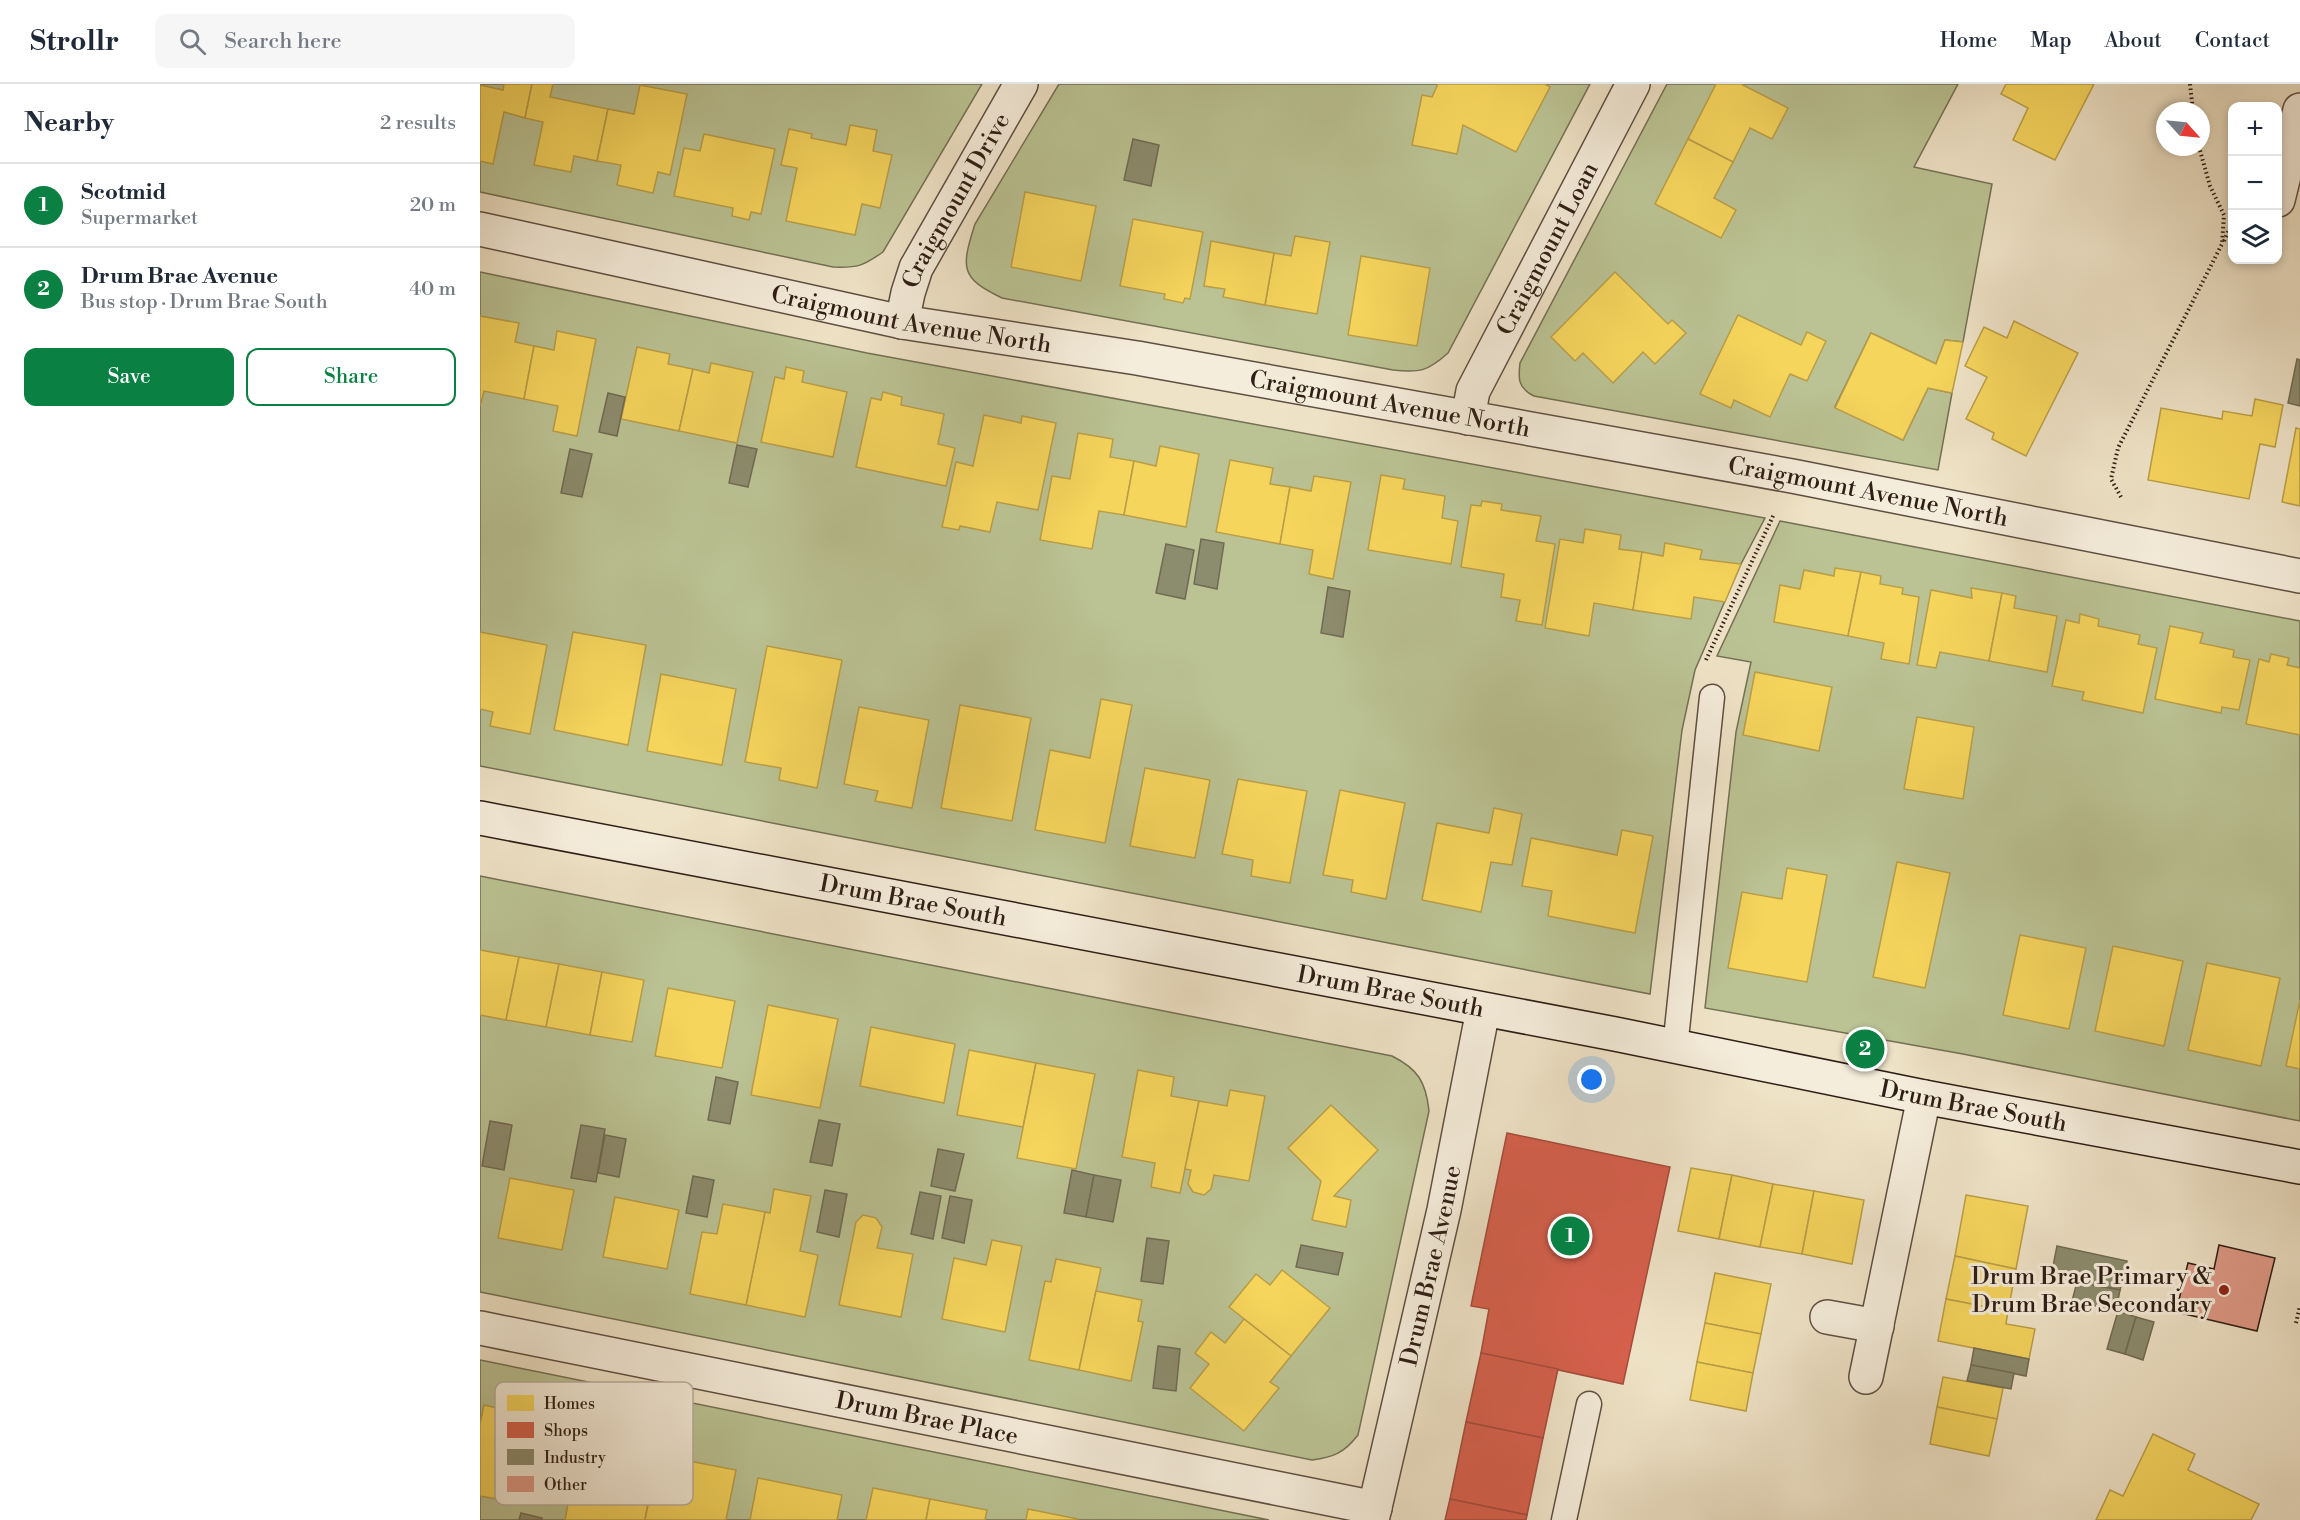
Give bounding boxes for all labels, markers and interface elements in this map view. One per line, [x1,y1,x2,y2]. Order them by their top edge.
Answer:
search box [155,14,575,68]
text: Strollr [30,24,119,59]
icon: search [176,25,209,58]
text: Search here [224,28,342,55]
text: Home [1940,28,1997,54]
text: Map [2030,28,2072,54]
text: About [2105,28,2162,54]
text: Contact [2195,28,2270,54]
north arrow [2156,102,2210,156]
map controls [2228,102,2282,264]
button: + [2228,102,2282,156]
text: Nearby [24,107,114,139]
street label: Craigmount Drive [897,108,1017,292]
text: 2 results [380,111,456,136]
button: − [2228,156,2282,210]
street label: Craigmount Loan [1491,157,1606,341]
text: Scotmid [81,179,166,206]
text: 1 [39,193,48,218]
text: 20 m [410,193,456,218]
text: Supermarket [81,206,198,231]
button: layers [2228,210,2282,264]
text: Drum Brae Avenue [81,263,278,290]
text: 2 [37,277,50,302]
text: 40 m [409,277,456,302]
street label: Craigmount Avenue North [768,280,1054,361]
text: Bus stop · Drum Brae South [81,290,328,315]
button: Save [24,348,234,406]
button: Share [246,348,456,406]
street label: Craigmount Avenue North [1247,365,1533,445]
street label: Craigmount Avenue North [1725,451,2010,534]
street label: Drum Brae South [817,869,1009,934]
street label: Drum Brae South [1294,960,1487,1025]
pin: 2 [1846,1026,1884,1072]
your location [1577,1065,1606,1094]
street label: Drum Brae South [1877,1074,2069,1139]
street label: Drum Brae Avenue [1394,1163,1468,1369]
pin: 1 [1550,1214,1590,1258]
place label: Drum Brae Primary & Drum Brae Secondary [1971,1262,2212,1320]
marker: Drum Brae Primary & Drum Brae Secondary [2217,1283,2231,1297]
legend [495,1382,693,1505]
street label: Drum Brae Place [833,1386,1021,1452]
text: Homes [544,1394,595,1414]
text: Shops [544,1421,588,1441]
text: Industry [544,1448,606,1468]
text: Other [544,1475,587,1495]

